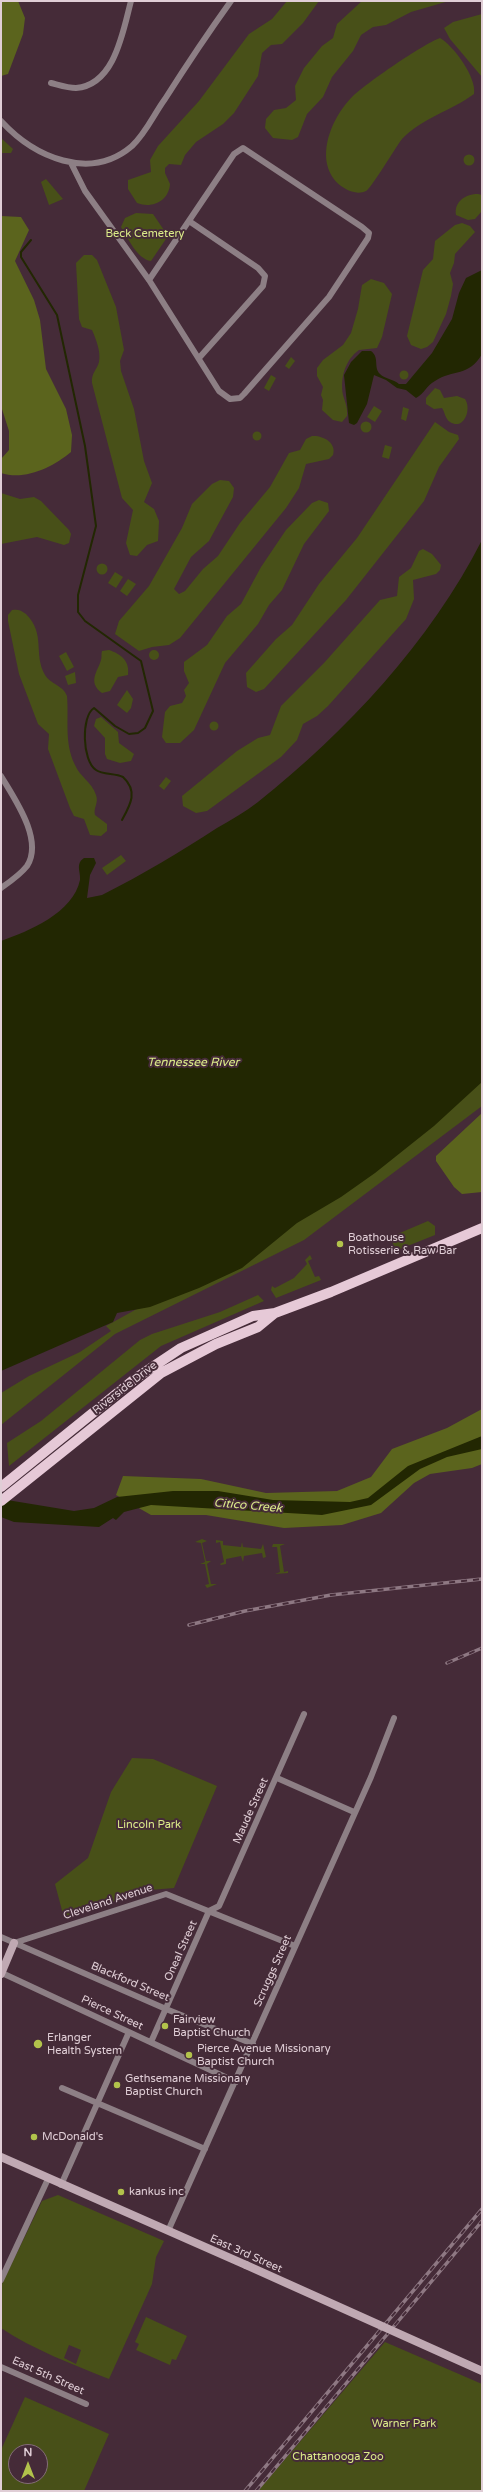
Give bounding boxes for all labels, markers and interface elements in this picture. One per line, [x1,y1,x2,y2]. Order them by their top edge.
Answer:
park label: Beck Cemetery [105,227,185,241]
water label: Tennessee River [147,1056,239,1070]
place label: Boathouse Rotisserie & Raw Bar [348,1231,457,1257]
marker: Boathouse Rotisserie & Raw Bar [335,1239,345,1249]
street label: Riverside Drive [90,1359,160,1417]
water label: Citico Creek [213,1496,283,1516]
street label: Maude Street [231,1776,271,1846]
park label: Lincoln Park [117,1818,181,1832]
street label: Cleveland Avenue [62,1881,154,1923]
street label: Oneal Street [162,1919,200,1983]
street label: Scruggs Street [251,1933,295,2009]
street label: Blackford Street [89,1959,171,2005]
street label: Pierce Street [79,1993,145,2033]
place label: Fairview Baptist Church [173,2013,251,2039]
marker: Fairview Baptist Church [160,2021,170,2031]
place label: Erlanger Health System [47,2031,122,2057]
marker: Erlanger Health System [32,2038,44,2050]
place label: Pierce Avenue Missionary Baptist Church [197,2042,331,2068]
marker: Pierce Avenue Missionary Baptist Church [184,2050,194,2060]
place label: Gethsemane Missionary Baptist Church [125,2072,250,2098]
marker: Gethsemane Missionary Baptist Church [112,2080,122,2090]
place label: McDonald's [42,2130,103,2144]
marker: McDonald's [29,2132,39,2142]
place label: kankus inc [129,2185,184,2199]
marker: kankus inc [116,2187,126,2197]
street label: East 3rd Street [208,2232,284,2276]
street label: East 5th Street [10,2354,86,2398]
park label: Warner Park [372,2417,436,2431]
north arrow [8,2444,48,2484]
text: N [24,2446,32,2459]
park label: Chattanooga Zoo [292,2450,384,2464]

